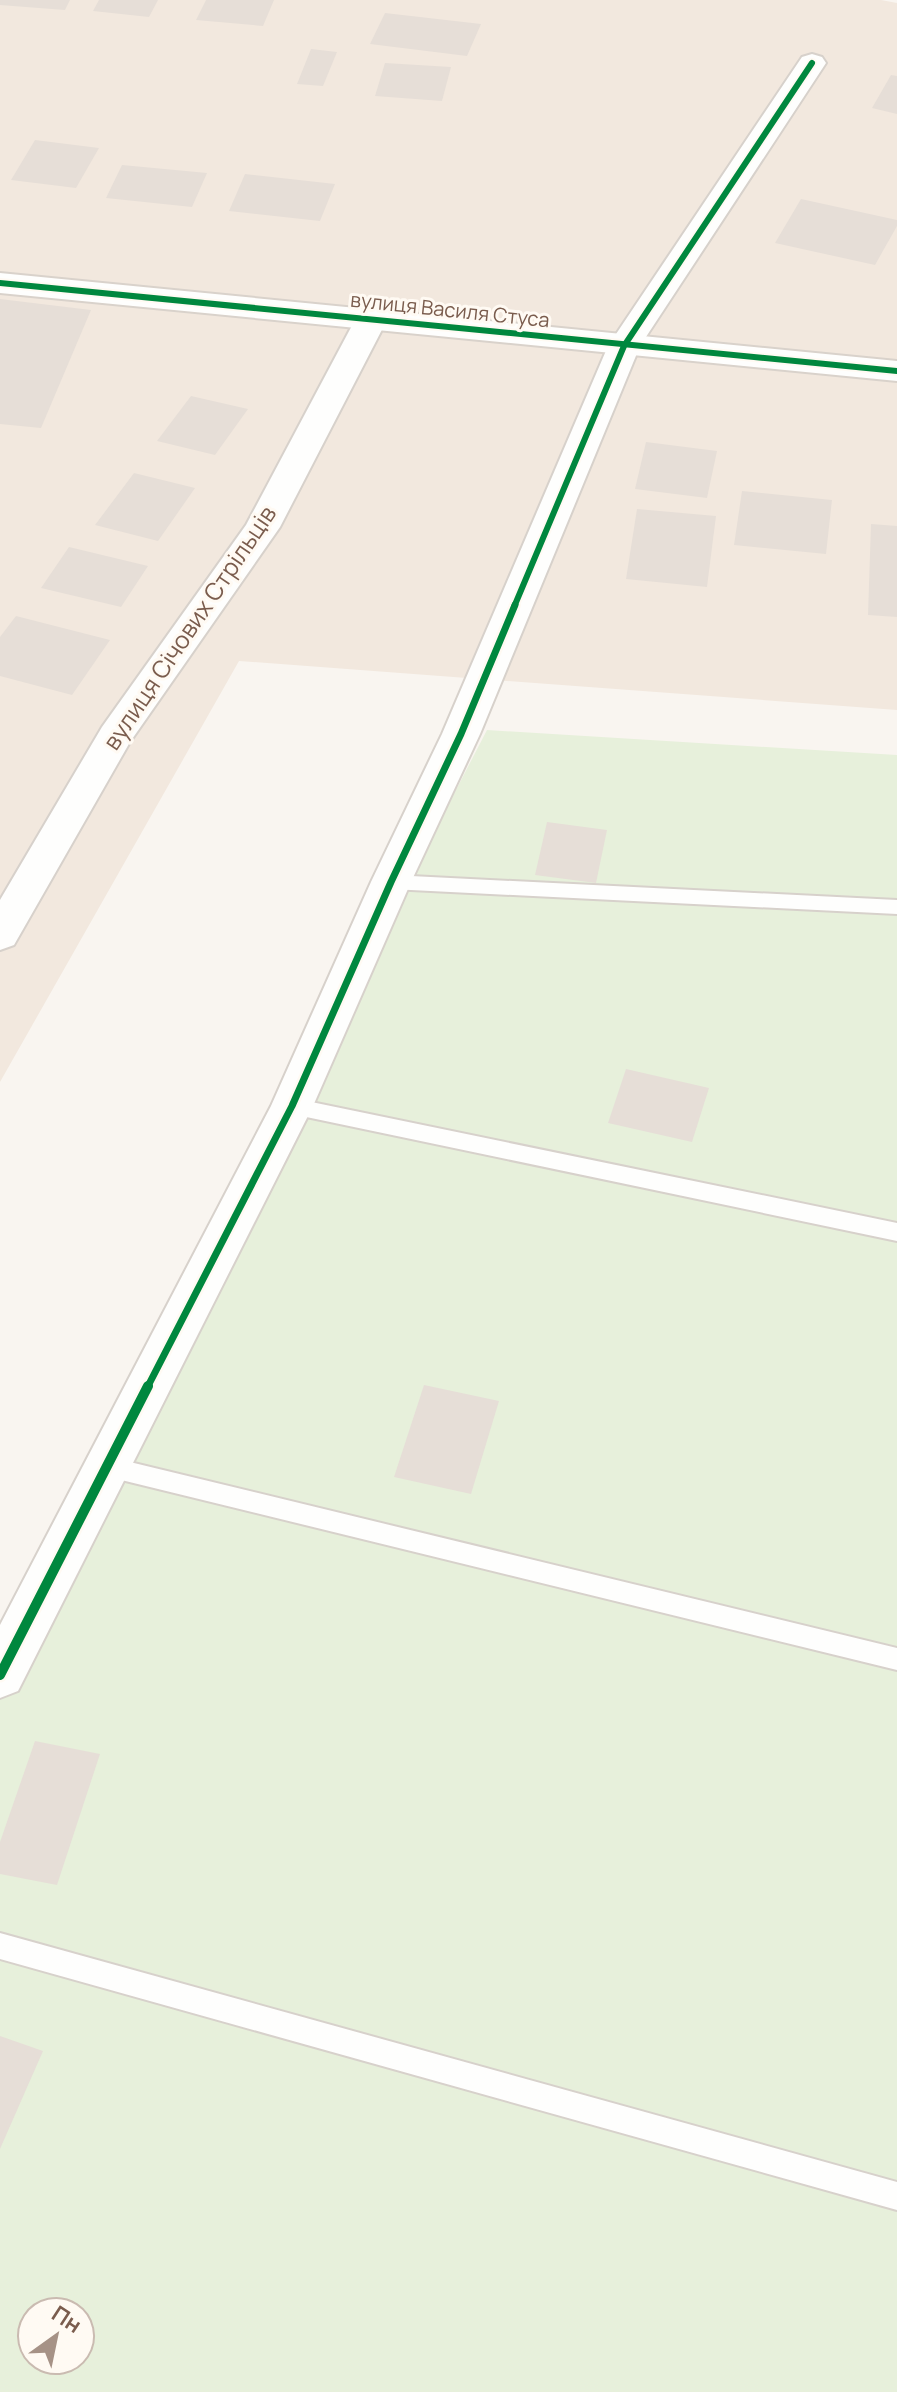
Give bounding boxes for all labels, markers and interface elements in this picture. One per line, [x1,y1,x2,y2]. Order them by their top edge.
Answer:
street label: вулиця Василя Стуса [349,286,551,333]
street label: вулиця Січових Стрільців [95,498,283,756]
north arrow [16,2296,96,2376]
text: Пн [46,2299,87,2340]

